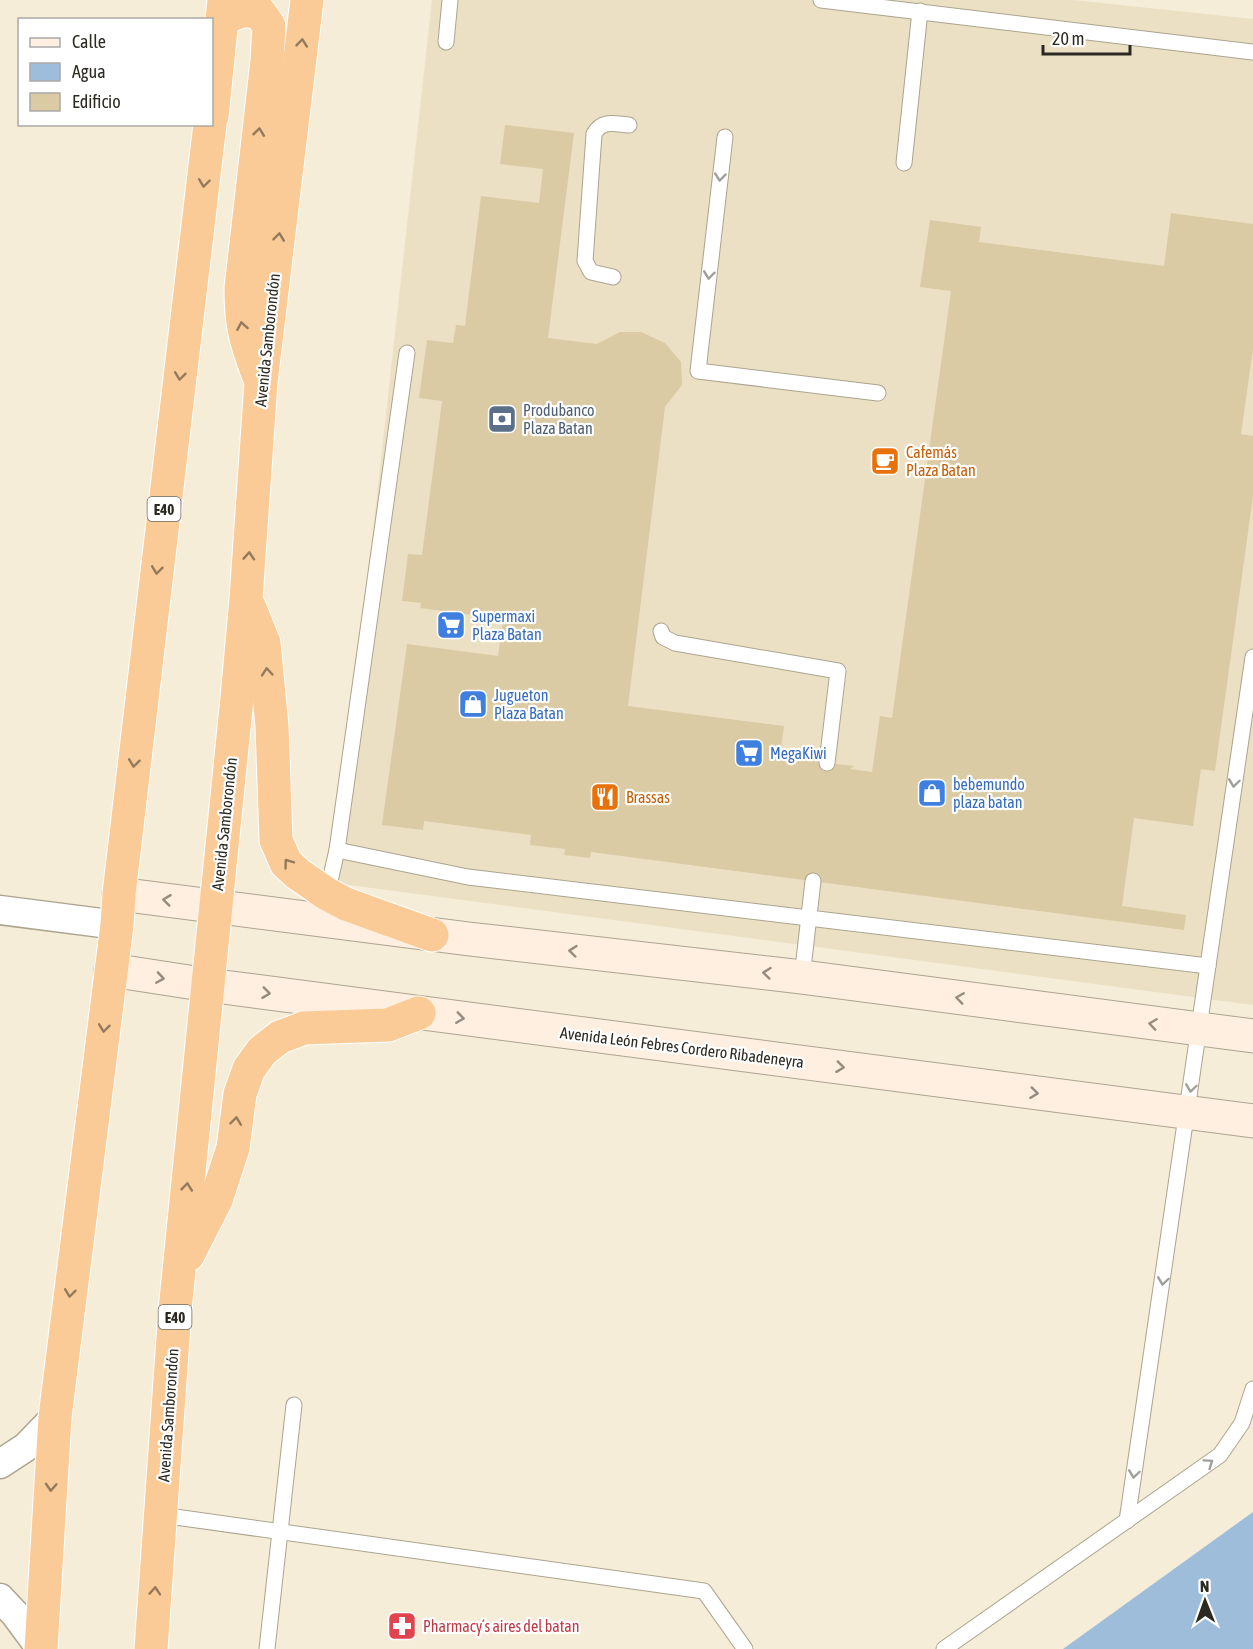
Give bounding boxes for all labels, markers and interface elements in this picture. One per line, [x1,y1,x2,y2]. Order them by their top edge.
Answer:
legend [18,18,213,126]
scale bar [1043,18,1130,56]
text: 20 m [1052,28,1084,49]
text: Calle [72,31,106,52]
one-way arrow [295,38,308,48]
text: Agua [72,61,106,82]
text: Edificio [72,91,121,112]
one-way arrow [252,128,265,137]
one-way arrow [714,172,727,181]
one-way arrow [198,178,210,187]
one-way arrow [272,232,284,241]
one-way arrow [703,270,715,279]
street label: Avenida Samborondón [251,273,283,407]
one-way arrow [237,322,249,331]
one-way arrow [175,372,187,381]
place label: Produbanco Plaza Batan [523,401,595,437]
bank icon: Produbanco Plaza Batan [486,403,518,435]
place label: Cafemás Plaza Batan [906,443,976,479]
cafe icon: Cafemás Plaza Batan [869,445,901,477]
road number: E40 [148,497,180,521]
one-way arrow [242,552,255,561]
one-way arrow [151,565,164,574]
place label: Supermaxi Plaza Batan [472,607,542,643]
supermarket icon: Supermaxi Plaza Batan [435,609,467,641]
one-way arrow [261,667,274,676]
place label: Jugueton Plaza Batan [494,686,564,722]
shop icon: Jugueton Plaza Batan [457,688,489,720]
supermarket icon: MegaKiwi [733,737,765,769]
place label: MegaKiwi [770,744,827,763]
street label: Avenida Samborondón [208,757,240,891]
one-way arrow [128,759,141,768]
place label: bebemundo plaza batan [953,775,1025,812]
shop icon: bebemundo plaza batan [916,777,948,809]
one-way arrow [1229,779,1241,788]
restaurant icon: Brassas [589,781,621,813]
place label: Brassas [626,788,670,806]
one-way arrow [284,858,295,869]
one-way arrow [163,895,172,907]
one-way arrow [568,945,577,958]
one-way arrow [762,967,771,980]
one-way arrow [155,971,164,983]
one-way arrow [262,986,271,999]
one-way arrow [955,993,965,1005]
one-way arrow [455,1011,464,1024]
one-way arrow [1149,1019,1158,1031]
street label: Avenida León Febres Cordero Ribadeneyra [559,1023,805,1072]
one-way arrow [98,1024,110,1033]
one-way arrow [836,1061,845,1073]
one-way arrow [1185,1084,1197,1093]
one-way arrow [1029,1086,1038,1098]
one-way arrow [229,1116,242,1125]
one-way arrow [180,1182,193,1192]
one-way arrow [1157,1277,1169,1286]
one-way arrow [64,1288,76,1297]
road number: E40 [158,1305,192,1329]
street label: Avenida Samborondón [154,1348,182,1482]
one-way arrow [1203,1459,1214,1470]
one-way arrow [1128,1469,1141,1479]
one-way arrow [44,1482,57,1491]
north arrow [1175,1571,1235,1631]
text: N [1200,1577,1210,1595]
one-way arrow [148,1586,161,1595]
pharmacy icon: Pharmacy´s aires del batan [386,1610,418,1642]
place label: Pharmacy´s aires del batan [423,1617,579,1636]

